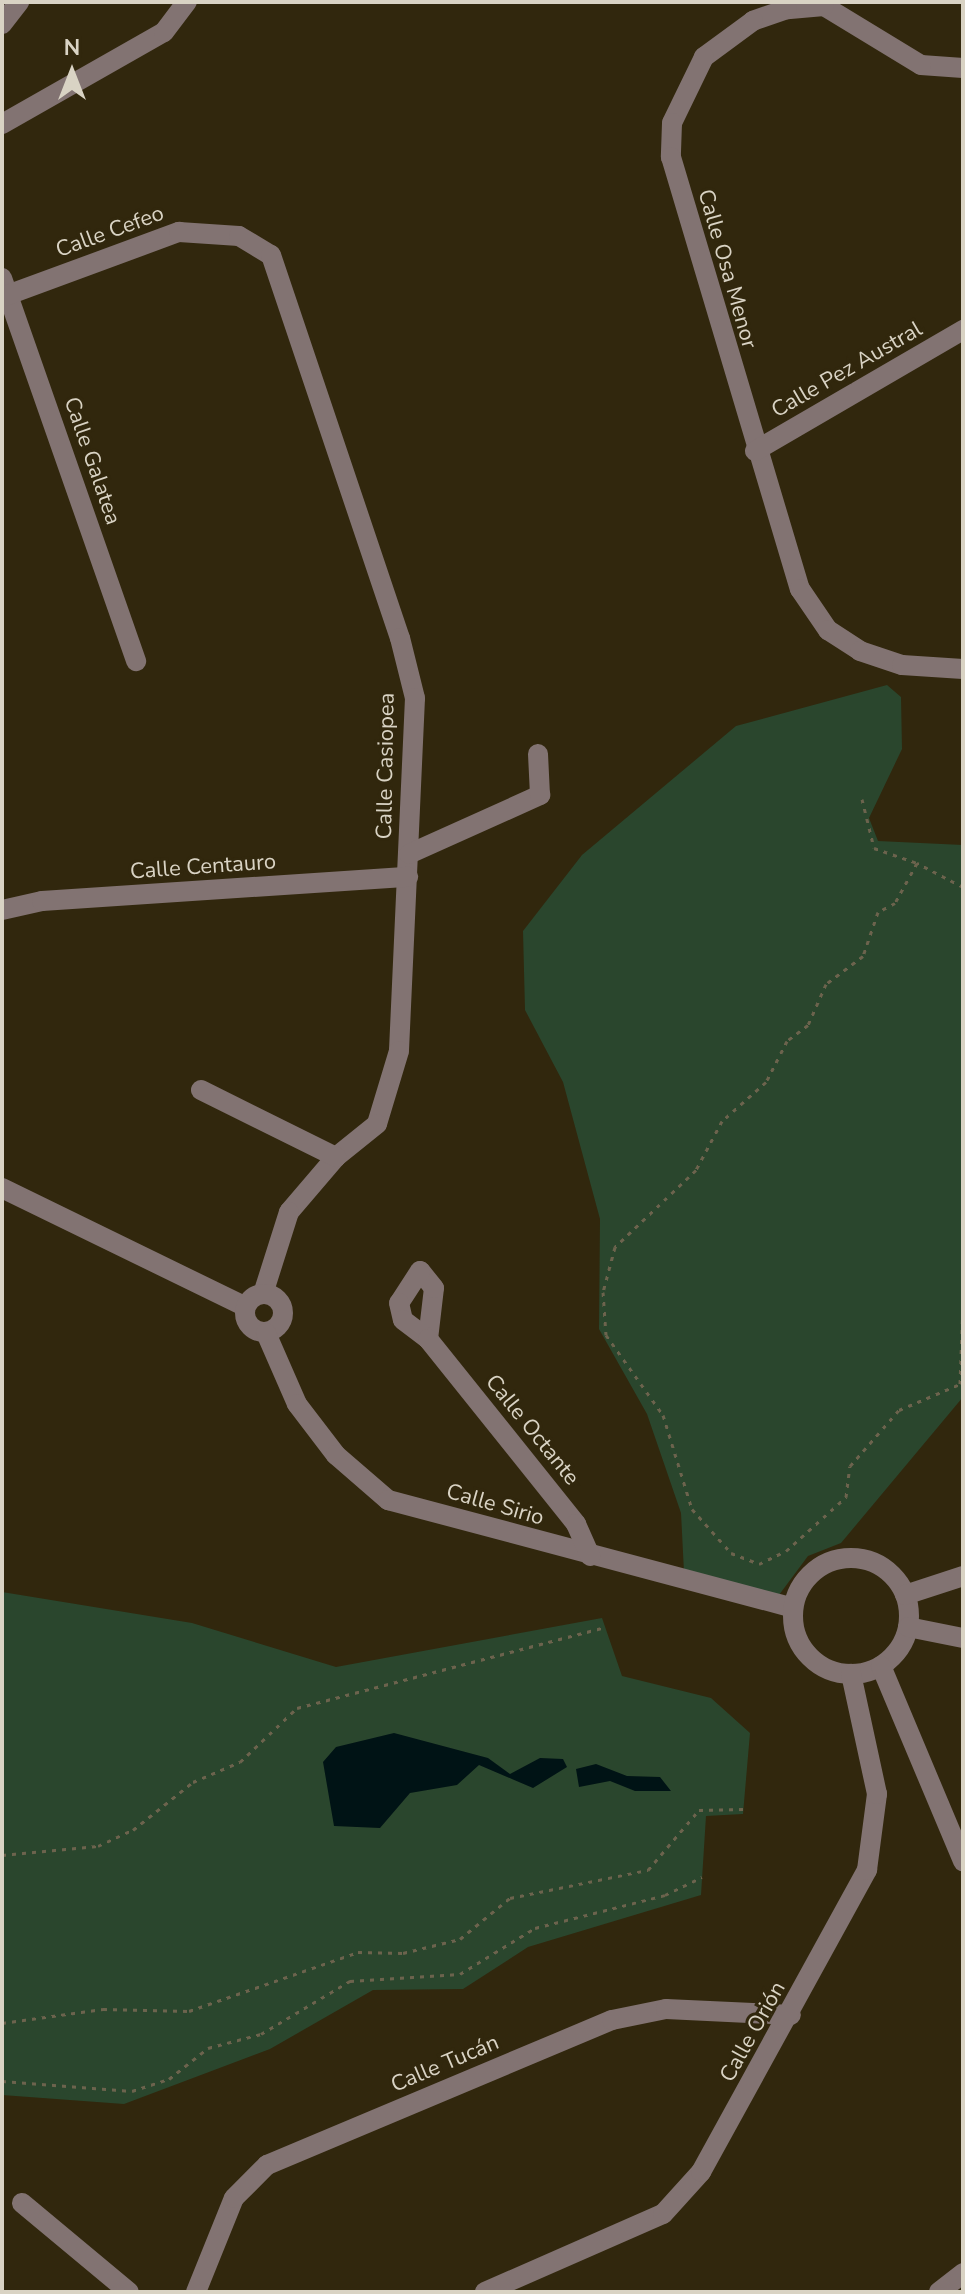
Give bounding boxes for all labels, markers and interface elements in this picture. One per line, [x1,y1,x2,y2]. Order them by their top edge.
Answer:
north arrow [32,32,112,112]
text: N [64,33,80,63]
street label: Calle Osa Menor [692,186,762,352]
street label: Calle Cefeo [52,200,168,264]
street label: Calle Pez Austral [767,316,927,424]
street label: Calle Galatea [58,394,126,528]
street label: Calle Casiopea [372,692,400,840]
street label: Calle Centauro [129,849,277,885]
street label: Calle Octante [479,1369,585,1491]
street label: Calle Sirio [443,1478,547,1532]
street label: Calle Orión [715,1977,791,2087]
street label: Calle Tucán [387,2029,503,2099]

